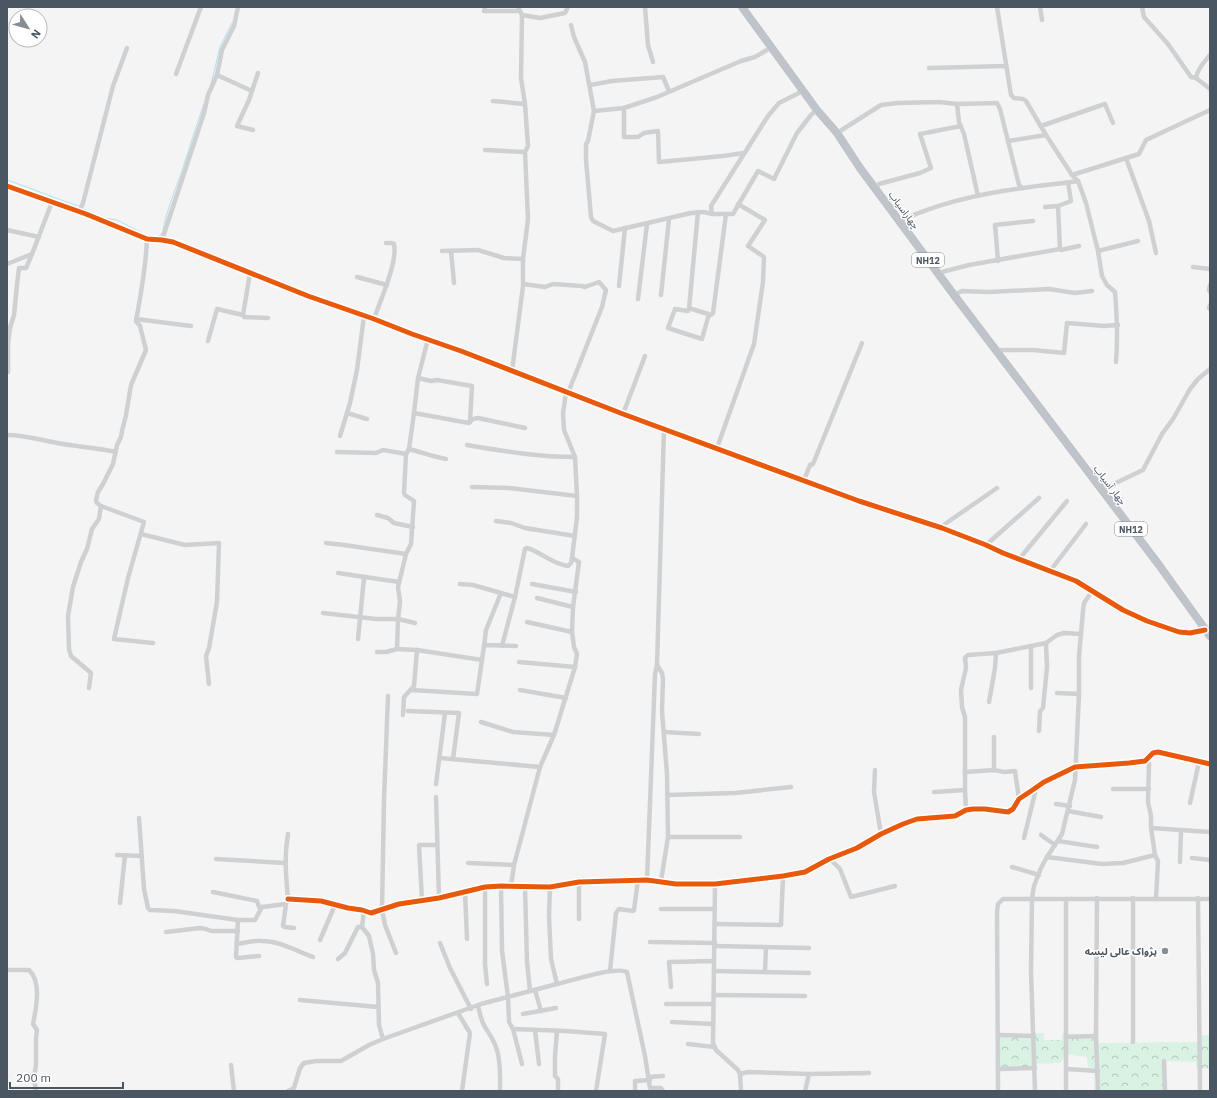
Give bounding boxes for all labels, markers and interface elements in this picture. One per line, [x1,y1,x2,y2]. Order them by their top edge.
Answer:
north arrow [8,8,48,48]
text: N [28,27,44,41]
street label: چهاراسیاب [886,188,922,232]
road number: NH12 [912,253,944,267]
street label: چهار آسیاب [1091,462,1129,508]
road number: NH12 [1115,522,1147,536]
place label: پژواک عالی لیسه [1085,945,1157,958]
marker: پژواک عالی لیسه [1160,946,1170,956]
scale bar [10,1064,123,1090]
text: 200 m [16,1070,51,1085]

